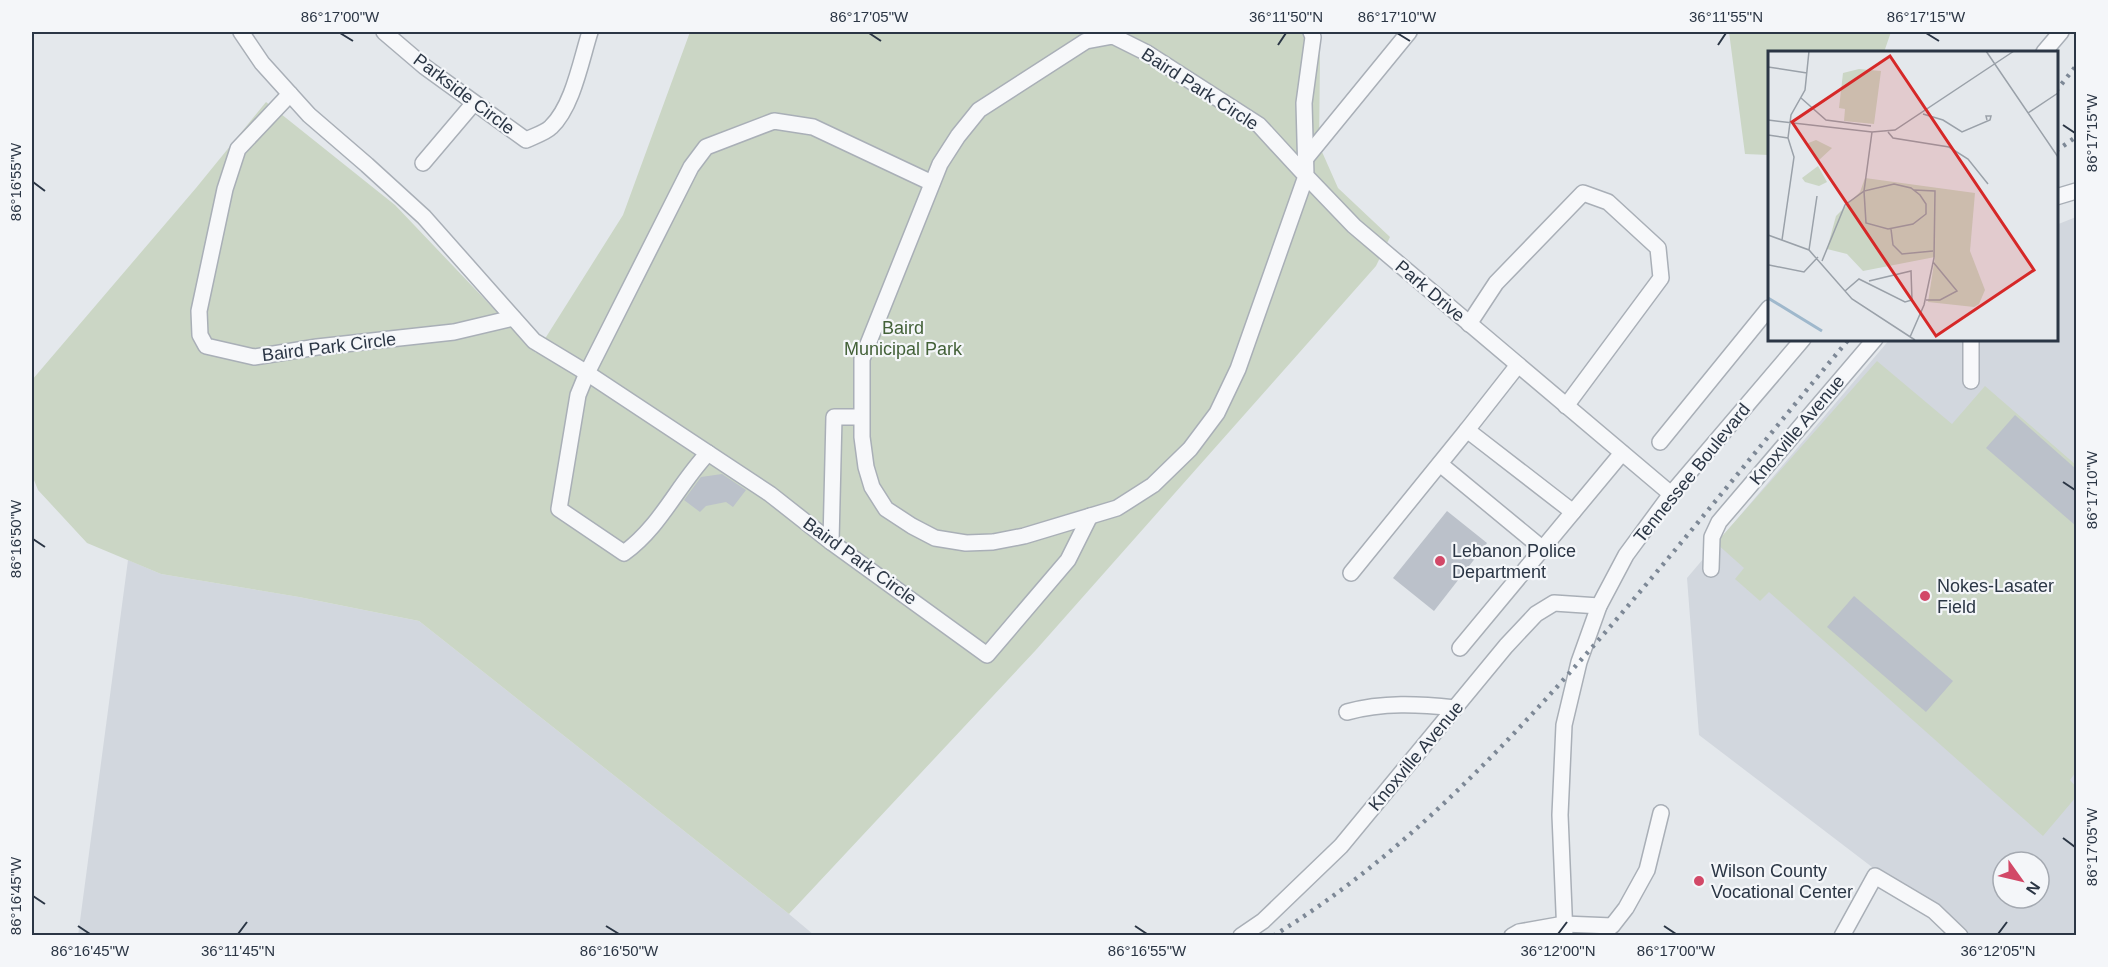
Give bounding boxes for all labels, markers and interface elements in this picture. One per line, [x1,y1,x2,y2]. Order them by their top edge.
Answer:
text: 86°17'00"W [301,8,380,25]
text: 86°17'05"W [830,8,909,25]
text: 36°11'50"N [1249,8,1323,25]
text: 86°17'10"W [1358,8,1437,25]
text: 36°11'55"N [1689,8,1763,25]
text: 86°17'15"W [1887,8,1966,25]
street label: Baird Park Circle [1138,44,1262,134]
street label: Parkside Circle [410,50,518,138]
inset map [1768,51,2057,340]
text: 86°17'15"W [2083,93,2100,172]
text: 86°16'55"W [7,142,24,221]
street label: Park Drive [1391,256,1469,326]
park label: Baird Municipal Park [844,318,963,359]
street label: Baird Park Circle [261,329,397,365]
street label: Knoxville Avenue [1745,371,1849,489]
street label: Tennessee Boulevard [1630,399,1754,547]
text: 86°17'10"W [2083,450,2100,529]
text: 86°16'50"W [7,499,24,578]
street label: Baird Park Circle [799,513,921,609]
place label: Lebanon Police Department [1452,541,1576,582]
marker: Lebanon Police Department [1433,554,1447,568]
place label: Nokes-Lasater Field [1937,576,2054,617]
marker: Nokes-Lasater Field [1918,589,1932,603]
street label: Knoxville Avenue [1364,697,1468,815]
text: 86°17'05"W [2083,807,2100,886]
north arrow [1991,850,2051,910]
text: 86°16'45"W [7,856,24,935]
place label: Wilson County Vocational Center [1711,861,1853,902]
marker: Wilson County Vocational Center [1692,874,1706,888]
text: N [2023,879,2043,898]
text: 86°16'45"W [51,942,130,959]
text: 36°11'45"N [201,942,275,959]
text: 86°16'50"W [580,942,659,959]
text: 86°16'55"W [1108,942,1187,959]
text: 36°12'00"N [1520,942,1596,959]
text: 86°17'00"W [1637,942,1716,959]
text: 36°12'05"N [1960,942,2036,959]

